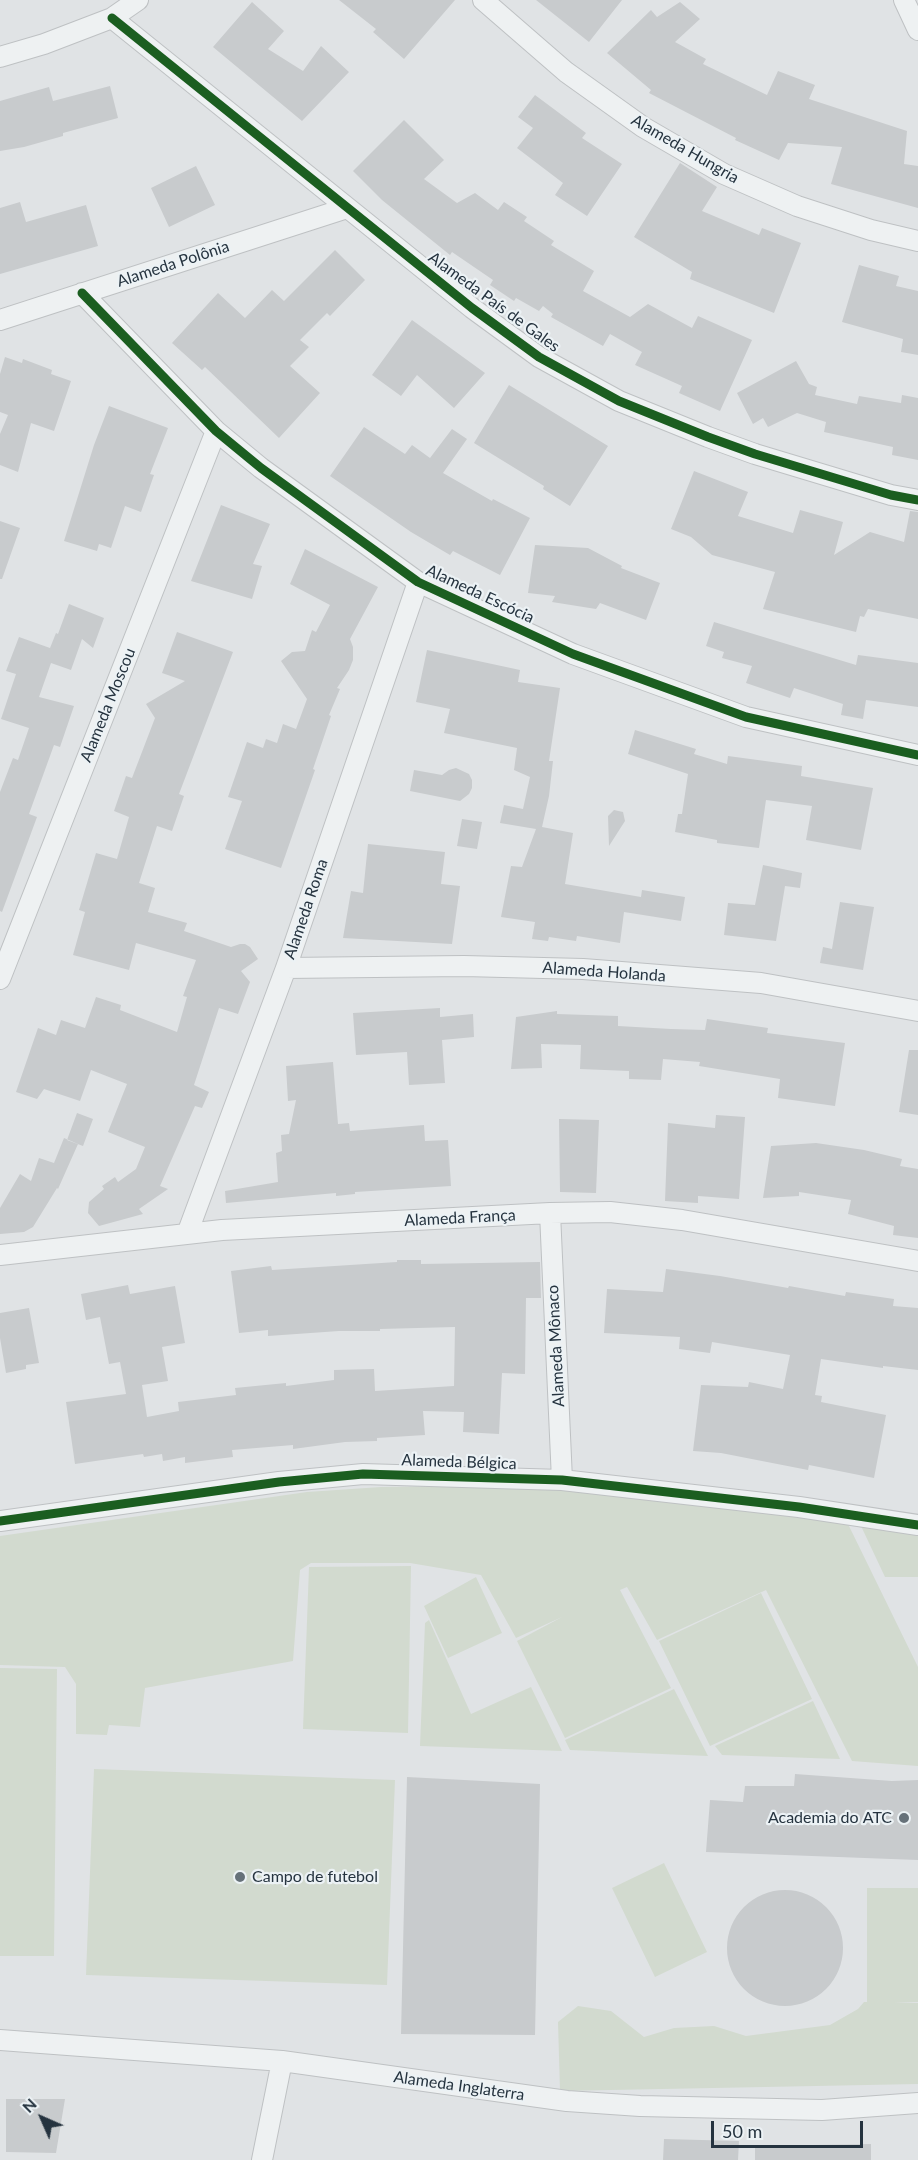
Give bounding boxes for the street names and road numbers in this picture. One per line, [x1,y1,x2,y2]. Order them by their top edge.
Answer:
street label: Alameda Hungria [628,110,742,188]
street label: Alameda Polônia [114,237,232,291]
street label: Alameda País de Gales [425,248,563,356]
street label: Alameda Escócia [423,561,537,627]
street label: Alameda Moscou [76,645,140,765]
street label: Alameda Roma [280,856,332,962]
street label: Alameda Holanda [542,958,666,986]
street label: Alameda França [404,1205,516,1231]
street label: Alameda Mônaco [543,1284,569,1408]
street label: Alameda Bélgica [401,1450,517,1474]
street label: Alameda Inglaterra [392,2067,526,2105]

